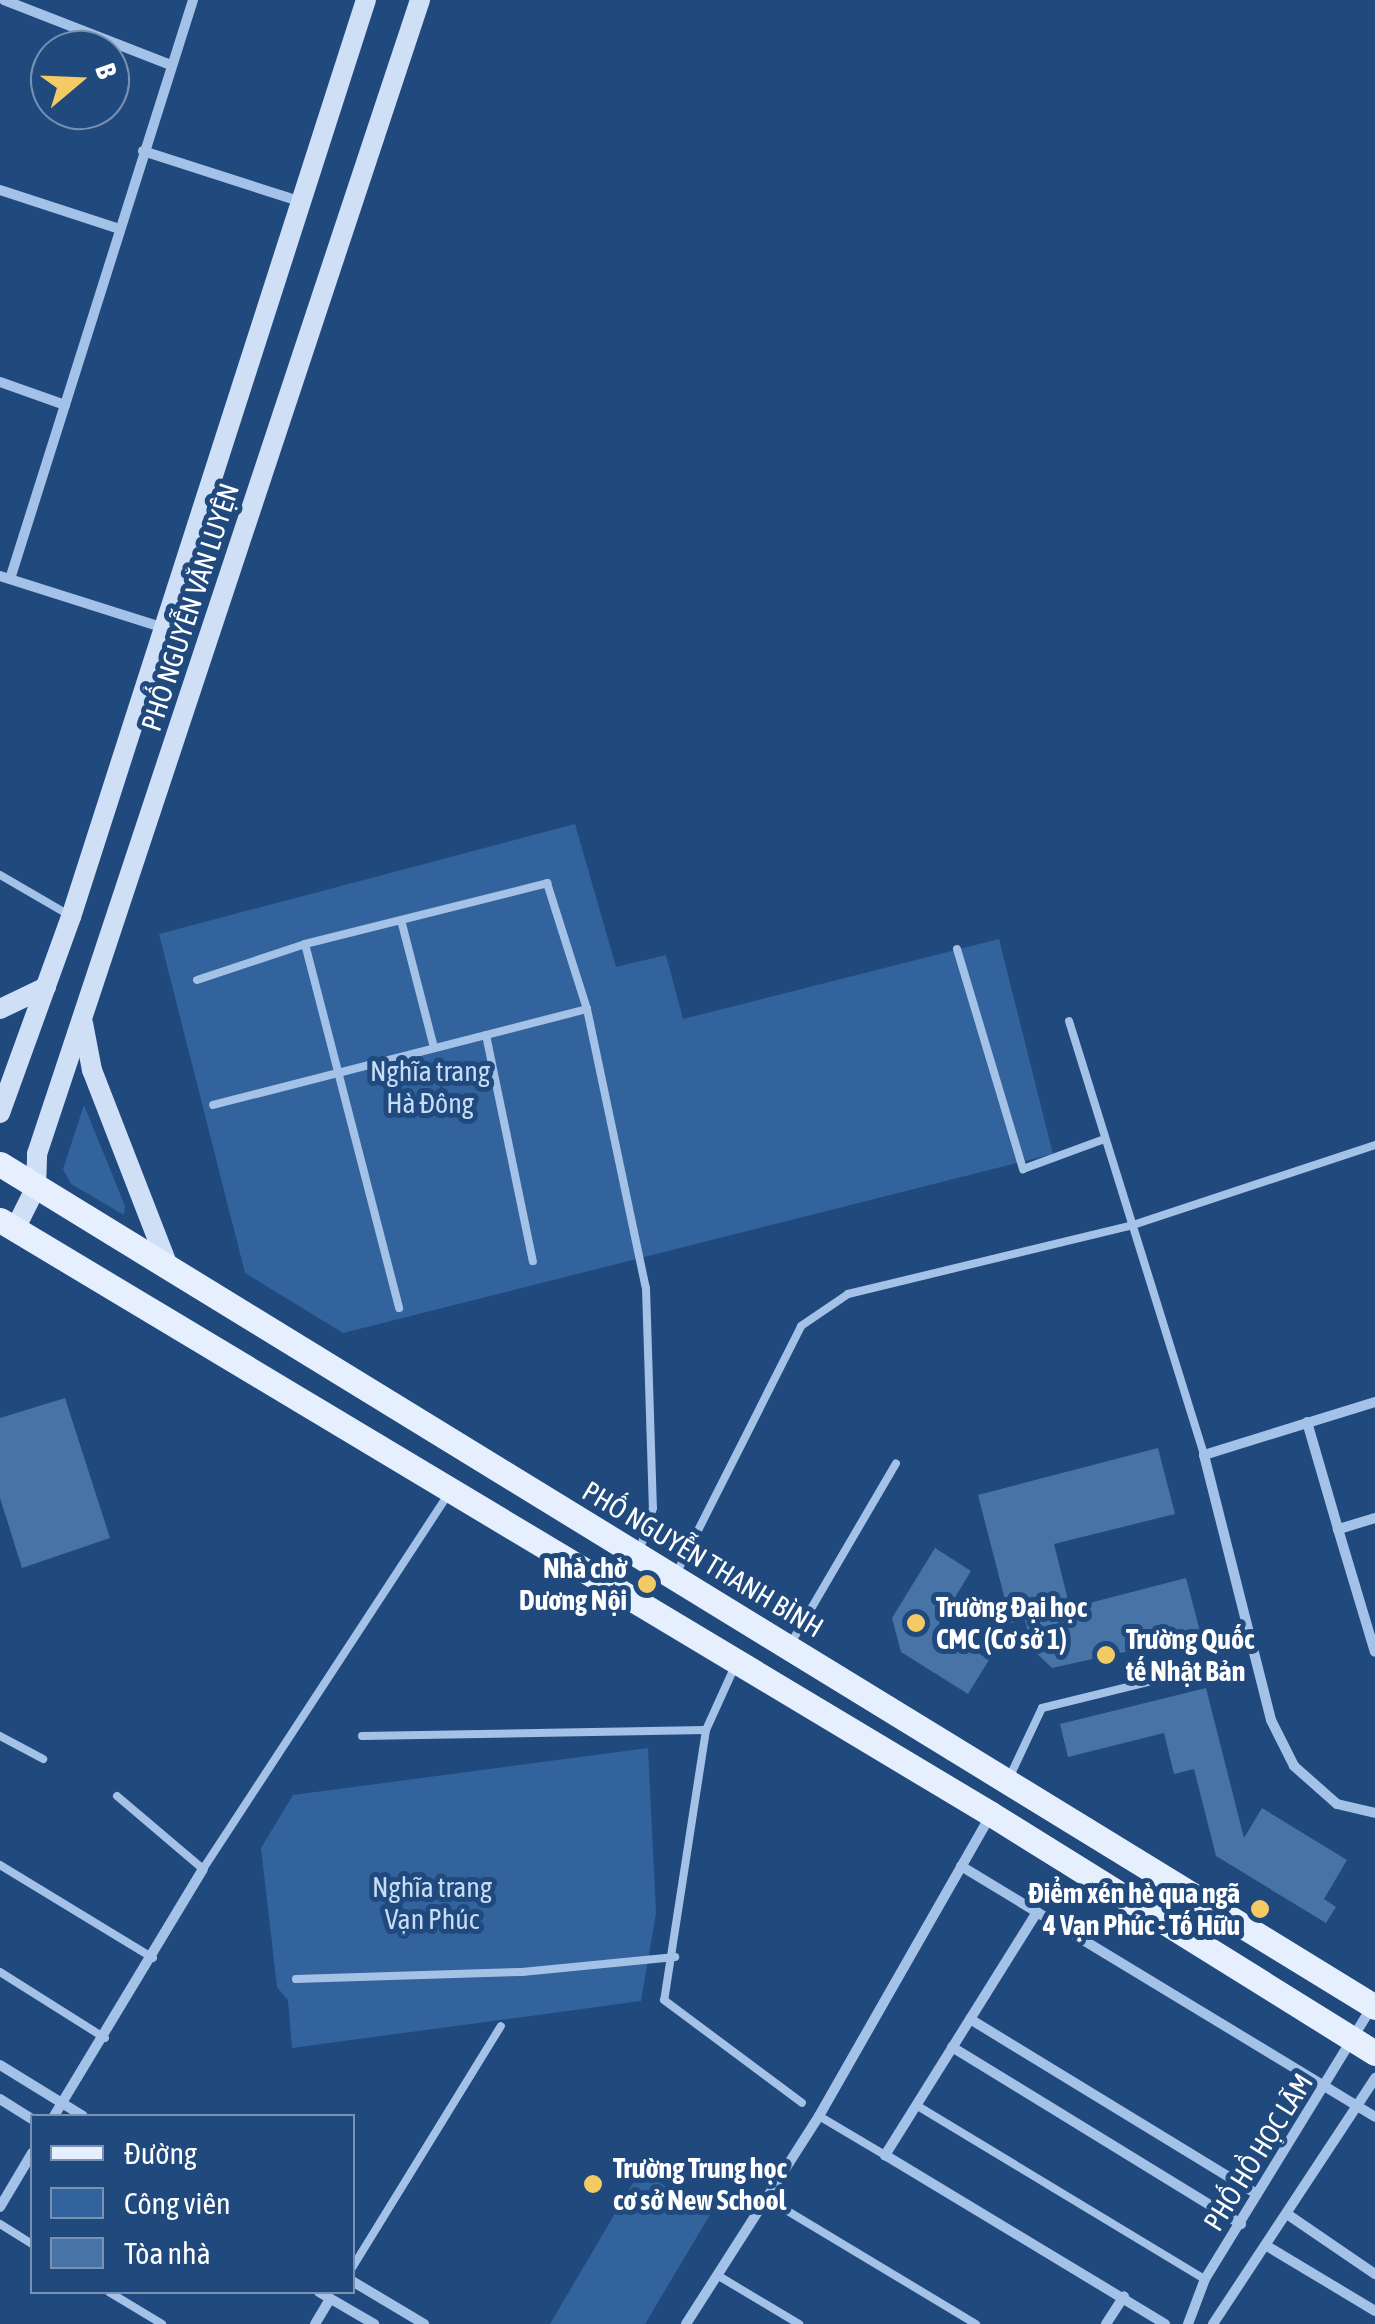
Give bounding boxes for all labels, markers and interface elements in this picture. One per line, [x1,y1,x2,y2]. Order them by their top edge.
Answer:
north arrow [30,30,130,130]
text: B [89,59,124,82]
street label: PHỐ NGUYỄN VĂN LUYỆN [134,479,246,735]
park label: Nghĩa trang Hà Đông [370,1054,490,1120]
street label: PHỐ NGUYỄN THANH BÌNH [577,1474,829,1644]
place label: Nhà chờ Dương Nội [519,1551,627,1617]
marker: Nhà chờ Dương Nội [636,1573,658,1595]
place label: Trường Đại học CMC (Cơ sở 1) [936,1590,1087,1656]
marker: Trường Đại học CMC (Cơ sở 1) [905,1612,927,1634]
place label: Trường Quốc tế Nhật Bản [1126,1622,1254,1688]
marker: Trường Quốc tế Nhật Bản [1095,1644,1117,1666]
park label: Nghĩa trang Vạn Phúc [372,1870,492,1936]
place label: Điểm xén hè qua ngã 4 Vạn Phúc - Tố Hữu [1028,1876,1240,1942]
marker: Điểm xén hè qua ngã 4 Vạn Phúc - Tố Hữu [1249,1898,1271,1920]
street label: PHỐ HỒ HỌC LÃM [1196,2067,1320,2237]
legend [30,2114,355,2294]
text: Đường [124,2136,197,2170]
place label: Trường Trung học cơ sở New School [613,2151,787,2217]
marker: Trường Trung học cơ sở New School [582,2173,604,2195]
text: Công viên [124,2186,231,2220]
text: Tòa nhà [124,2236,211,2270]

